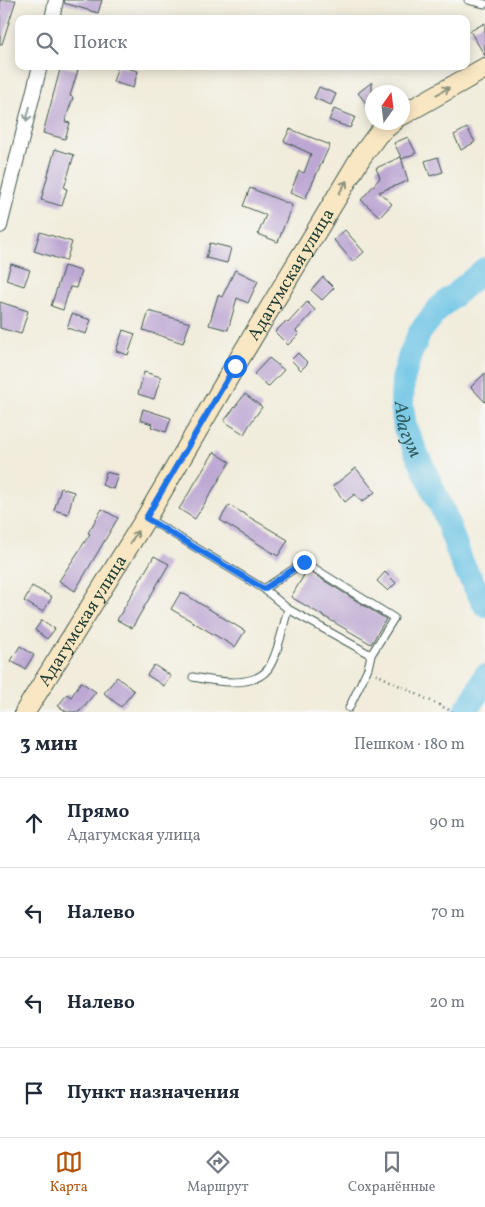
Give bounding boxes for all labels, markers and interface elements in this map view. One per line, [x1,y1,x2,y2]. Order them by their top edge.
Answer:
search box [15,15,470,70]
icon: search [33,29,61,57]
text: Поиск [73,30,127,56]
north arrow [365,85,410,130]
one-way arrow [436,86,451,96]
one-way arrow [23,105,32,121]
one-way arrow [339,181,349,195]
street label: Адагумская улица [242,204,341,346]
route start [224,355,247,378]
water label: Адагум [387,399,428,462]
one-way arrow [130,531,140,545]
street label: Адагумская улица [33,551,134,692]
route end [293,551,316,574]
text: 3 мин [20,730,78,759]
text: Пешком · 180 m [354,734,465,756]
text: Прямо [67,799,129,825]
icon: ahead [20,809,48,837]
text: 90 m [429,812,465,834]
text: Адагумская улица [67,825,201,847]
icon: left [20,899,48,927]
text: Налево [67,900,135,926]
text: 70 m [431,902,465,924]
icon: left [20,989,48,1017]
text: Налево [67,990,135,1016]
text: 20 m [430,992,465,1014]
icon: arrive [20,1079,48,1107]
text: Пункт назначения [67,1080,240,1106]
tab: Карта [50,1148,88,1197]
tab: Маршрут [187,1148,249,1197]
tab: Сохранённые [348,1148,435,1197]

